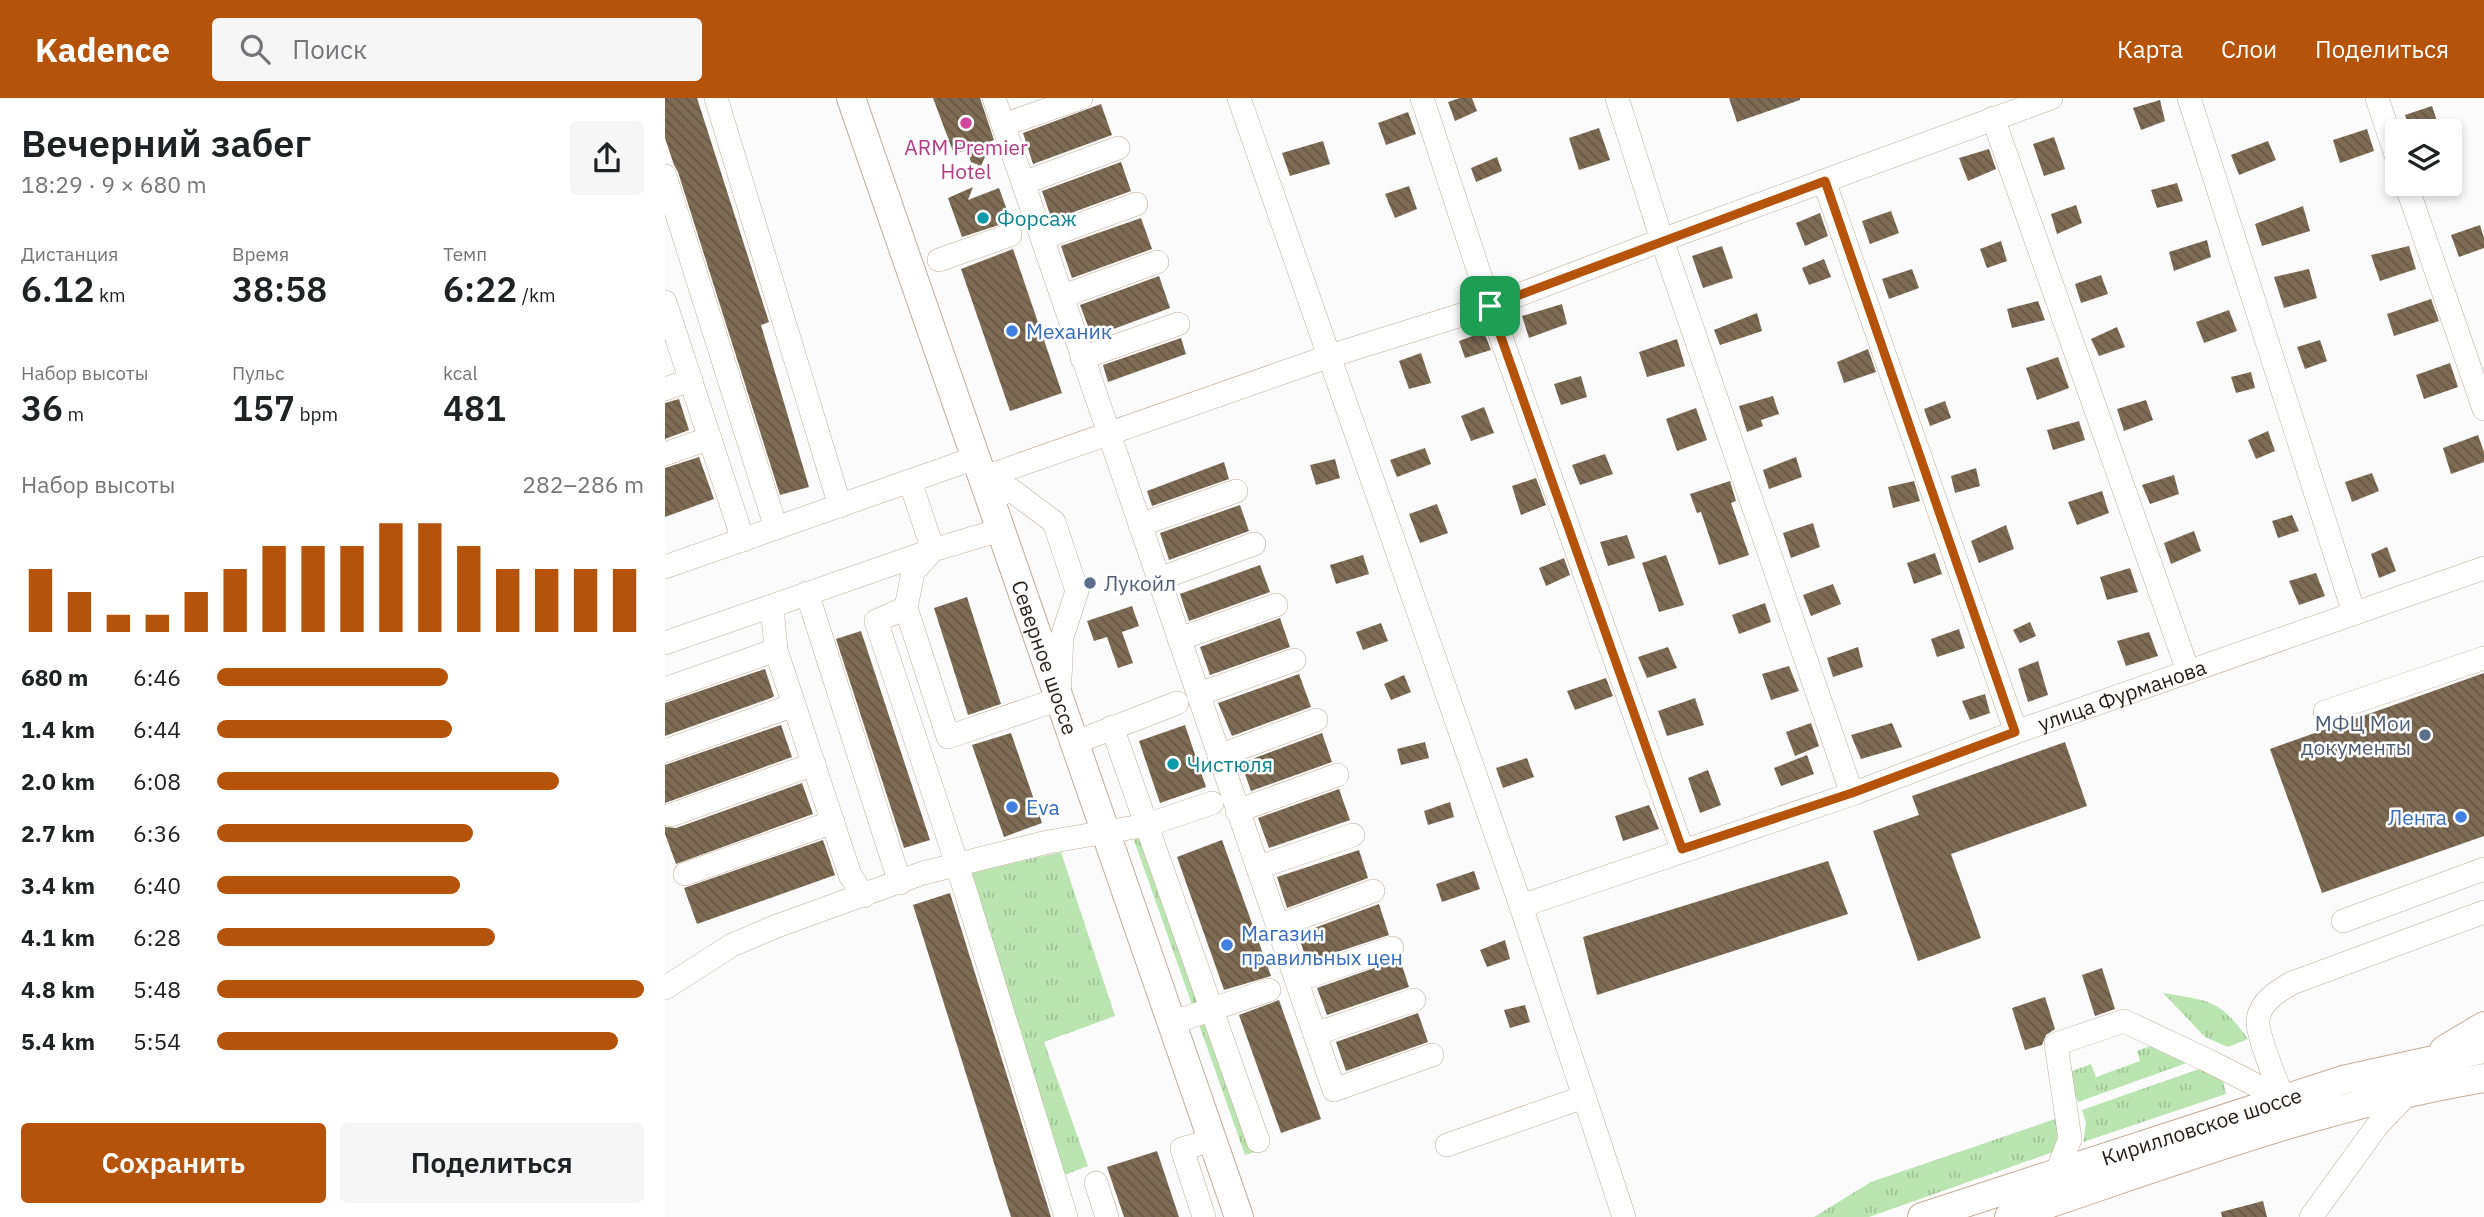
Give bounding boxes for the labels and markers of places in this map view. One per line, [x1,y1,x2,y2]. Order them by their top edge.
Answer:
marker: ARM Premier Hotel [958,115,974,131]
place label: ARM Premier Hotel [904,133,1028,185]
place label: Форсаж [997,204,1077,232]
marker: Форсаж [975,210,991,226]
pin [1460,276,1520,336]
place label: Механик [1026,317,1112,345]
marker: Механик [1004,323,1020,339]
place label: Лукойл [1104,569,1176,597]
marker: Лукойл [1082,575,1098,591]
place label: МФЦ Мои документы [2301,709,2411,761]
marker: МФЦ Мои документы [2417,727,2433,743]
place label: Чистюля [1187,750,1273,778]
marker: Чистюля [1165,756,1181,772]
place label: Eva [1026,793,1060,821]
marker: Eva [1004,799,1020,815]
place label: Лента [2388,803,2447,831]
marker: Лента [2453,809,2469,825]
place label: Магазин правильных цен [1241,919,1403,971]
marker: Магазин правильных цен [1219,937,1235,953]

